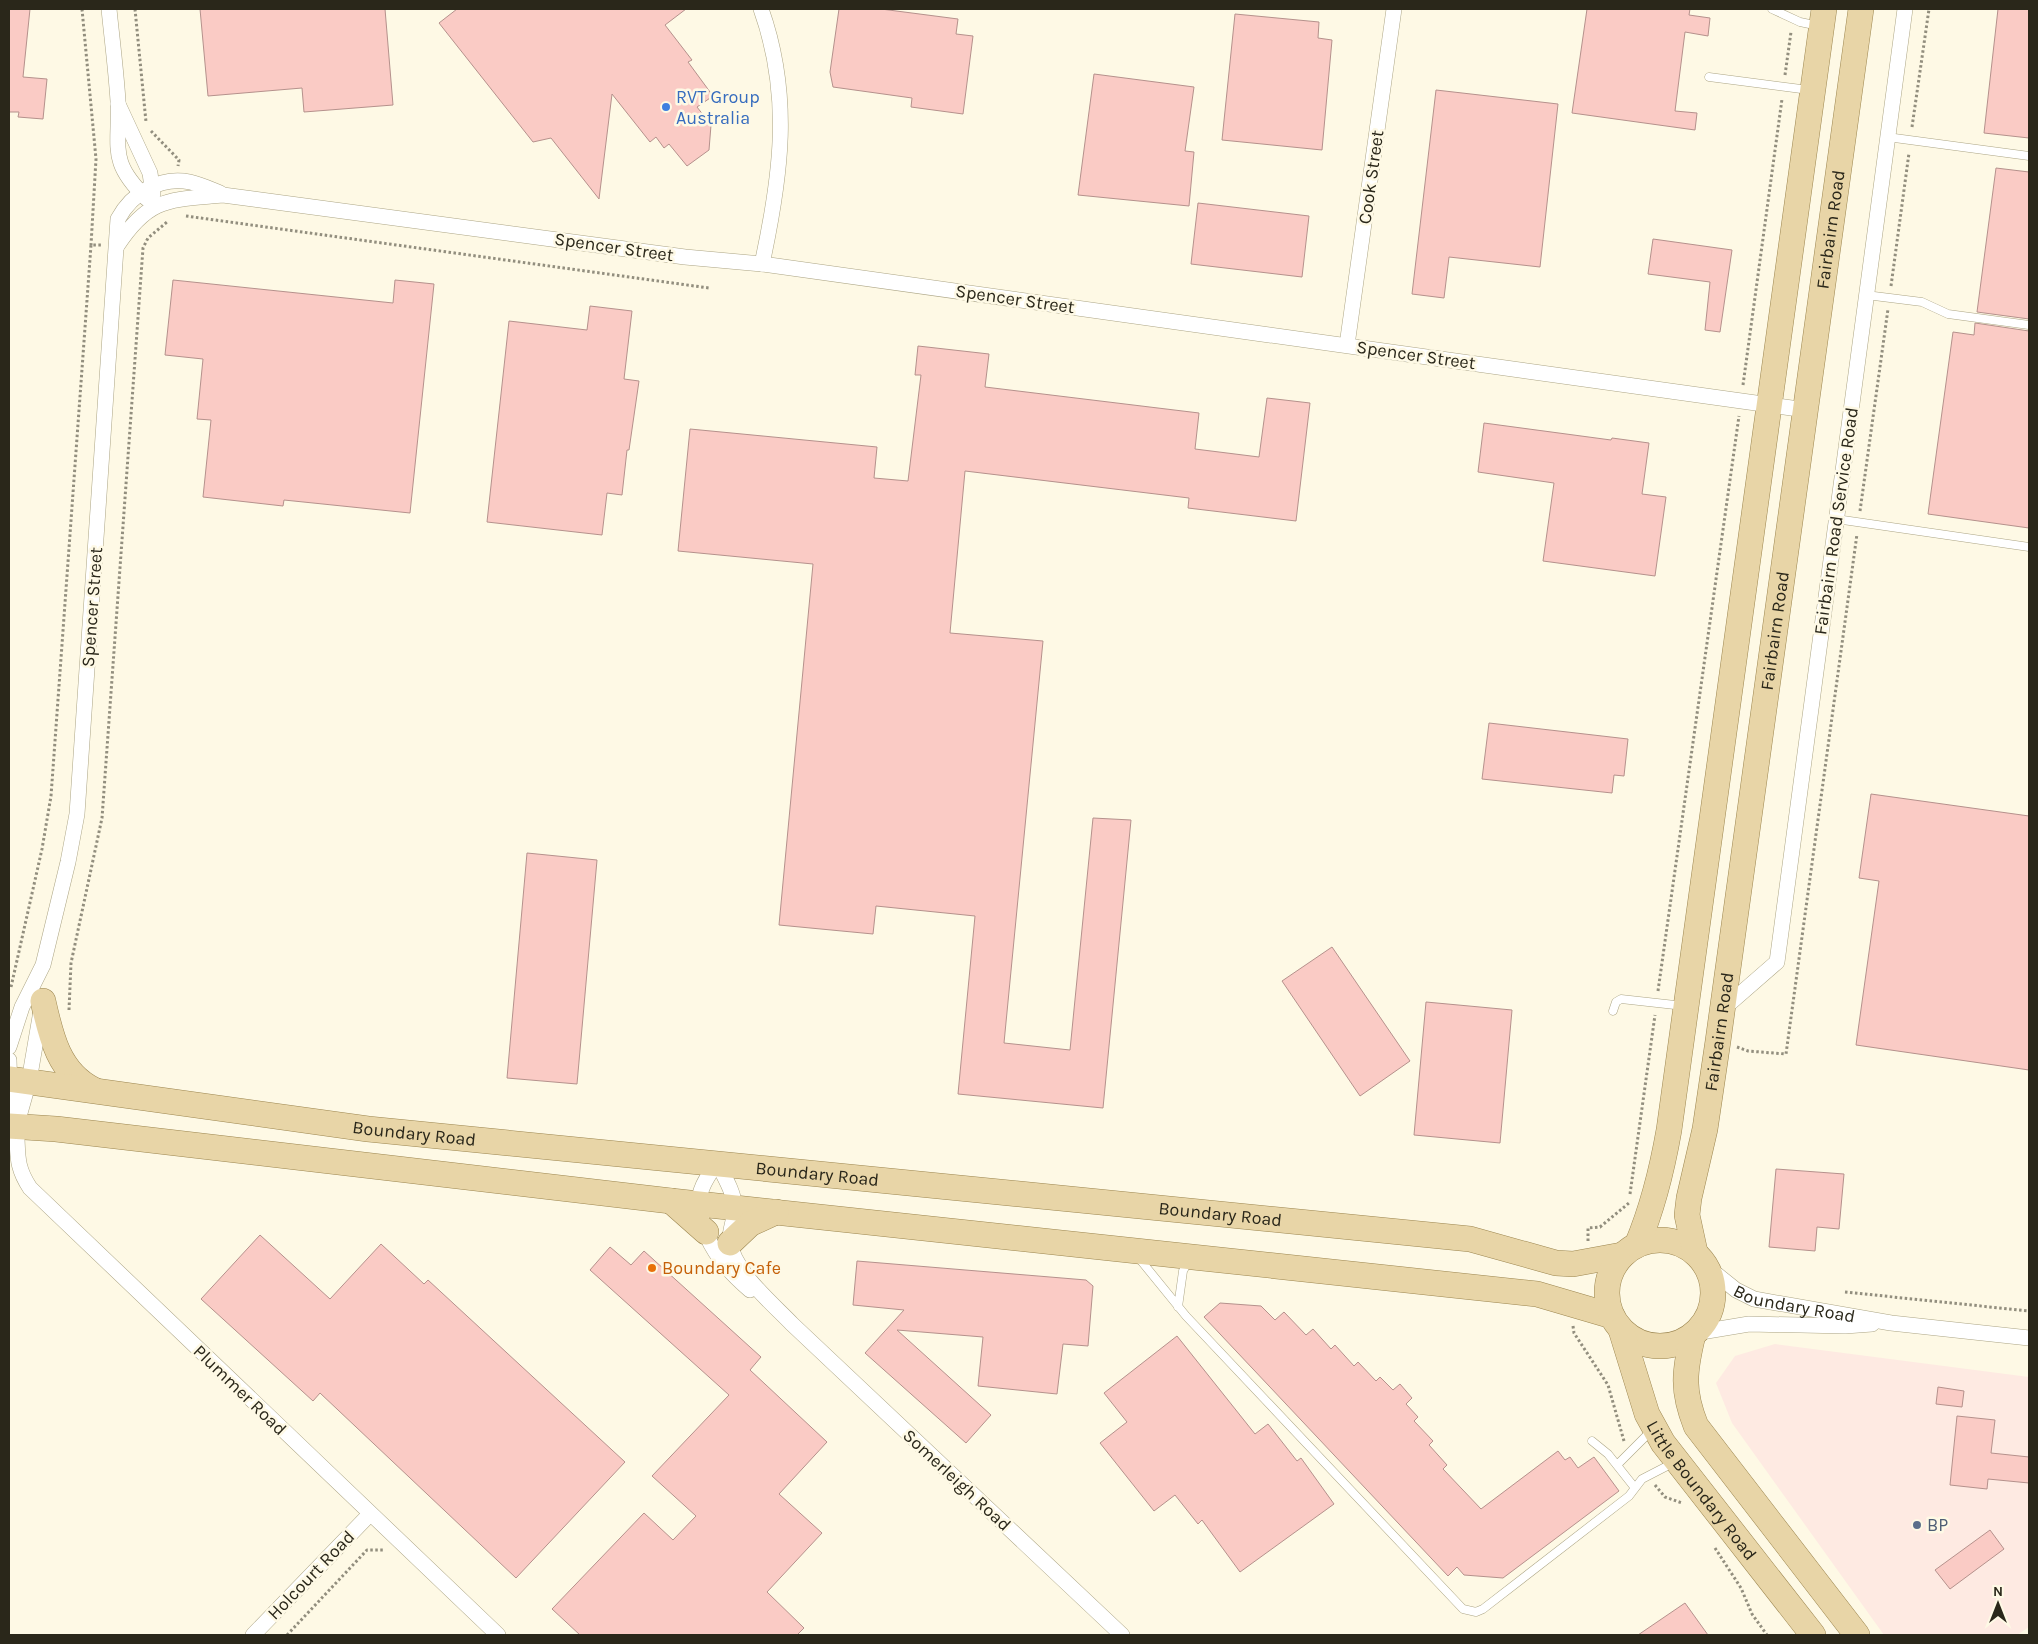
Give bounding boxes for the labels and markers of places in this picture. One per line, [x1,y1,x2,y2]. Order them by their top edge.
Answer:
place label: RVT Group Australia [676,86,760,129]
marker: RVT Group Australia [660,101,672,113]
place label: Boundary Cafe [662,1257,781,1279]
marker: Boundary Cafe [646,1262,658,1274]
place label: BP [1927,1514,1948,1536]
marker: BP [1911,1519,1923,1531]

